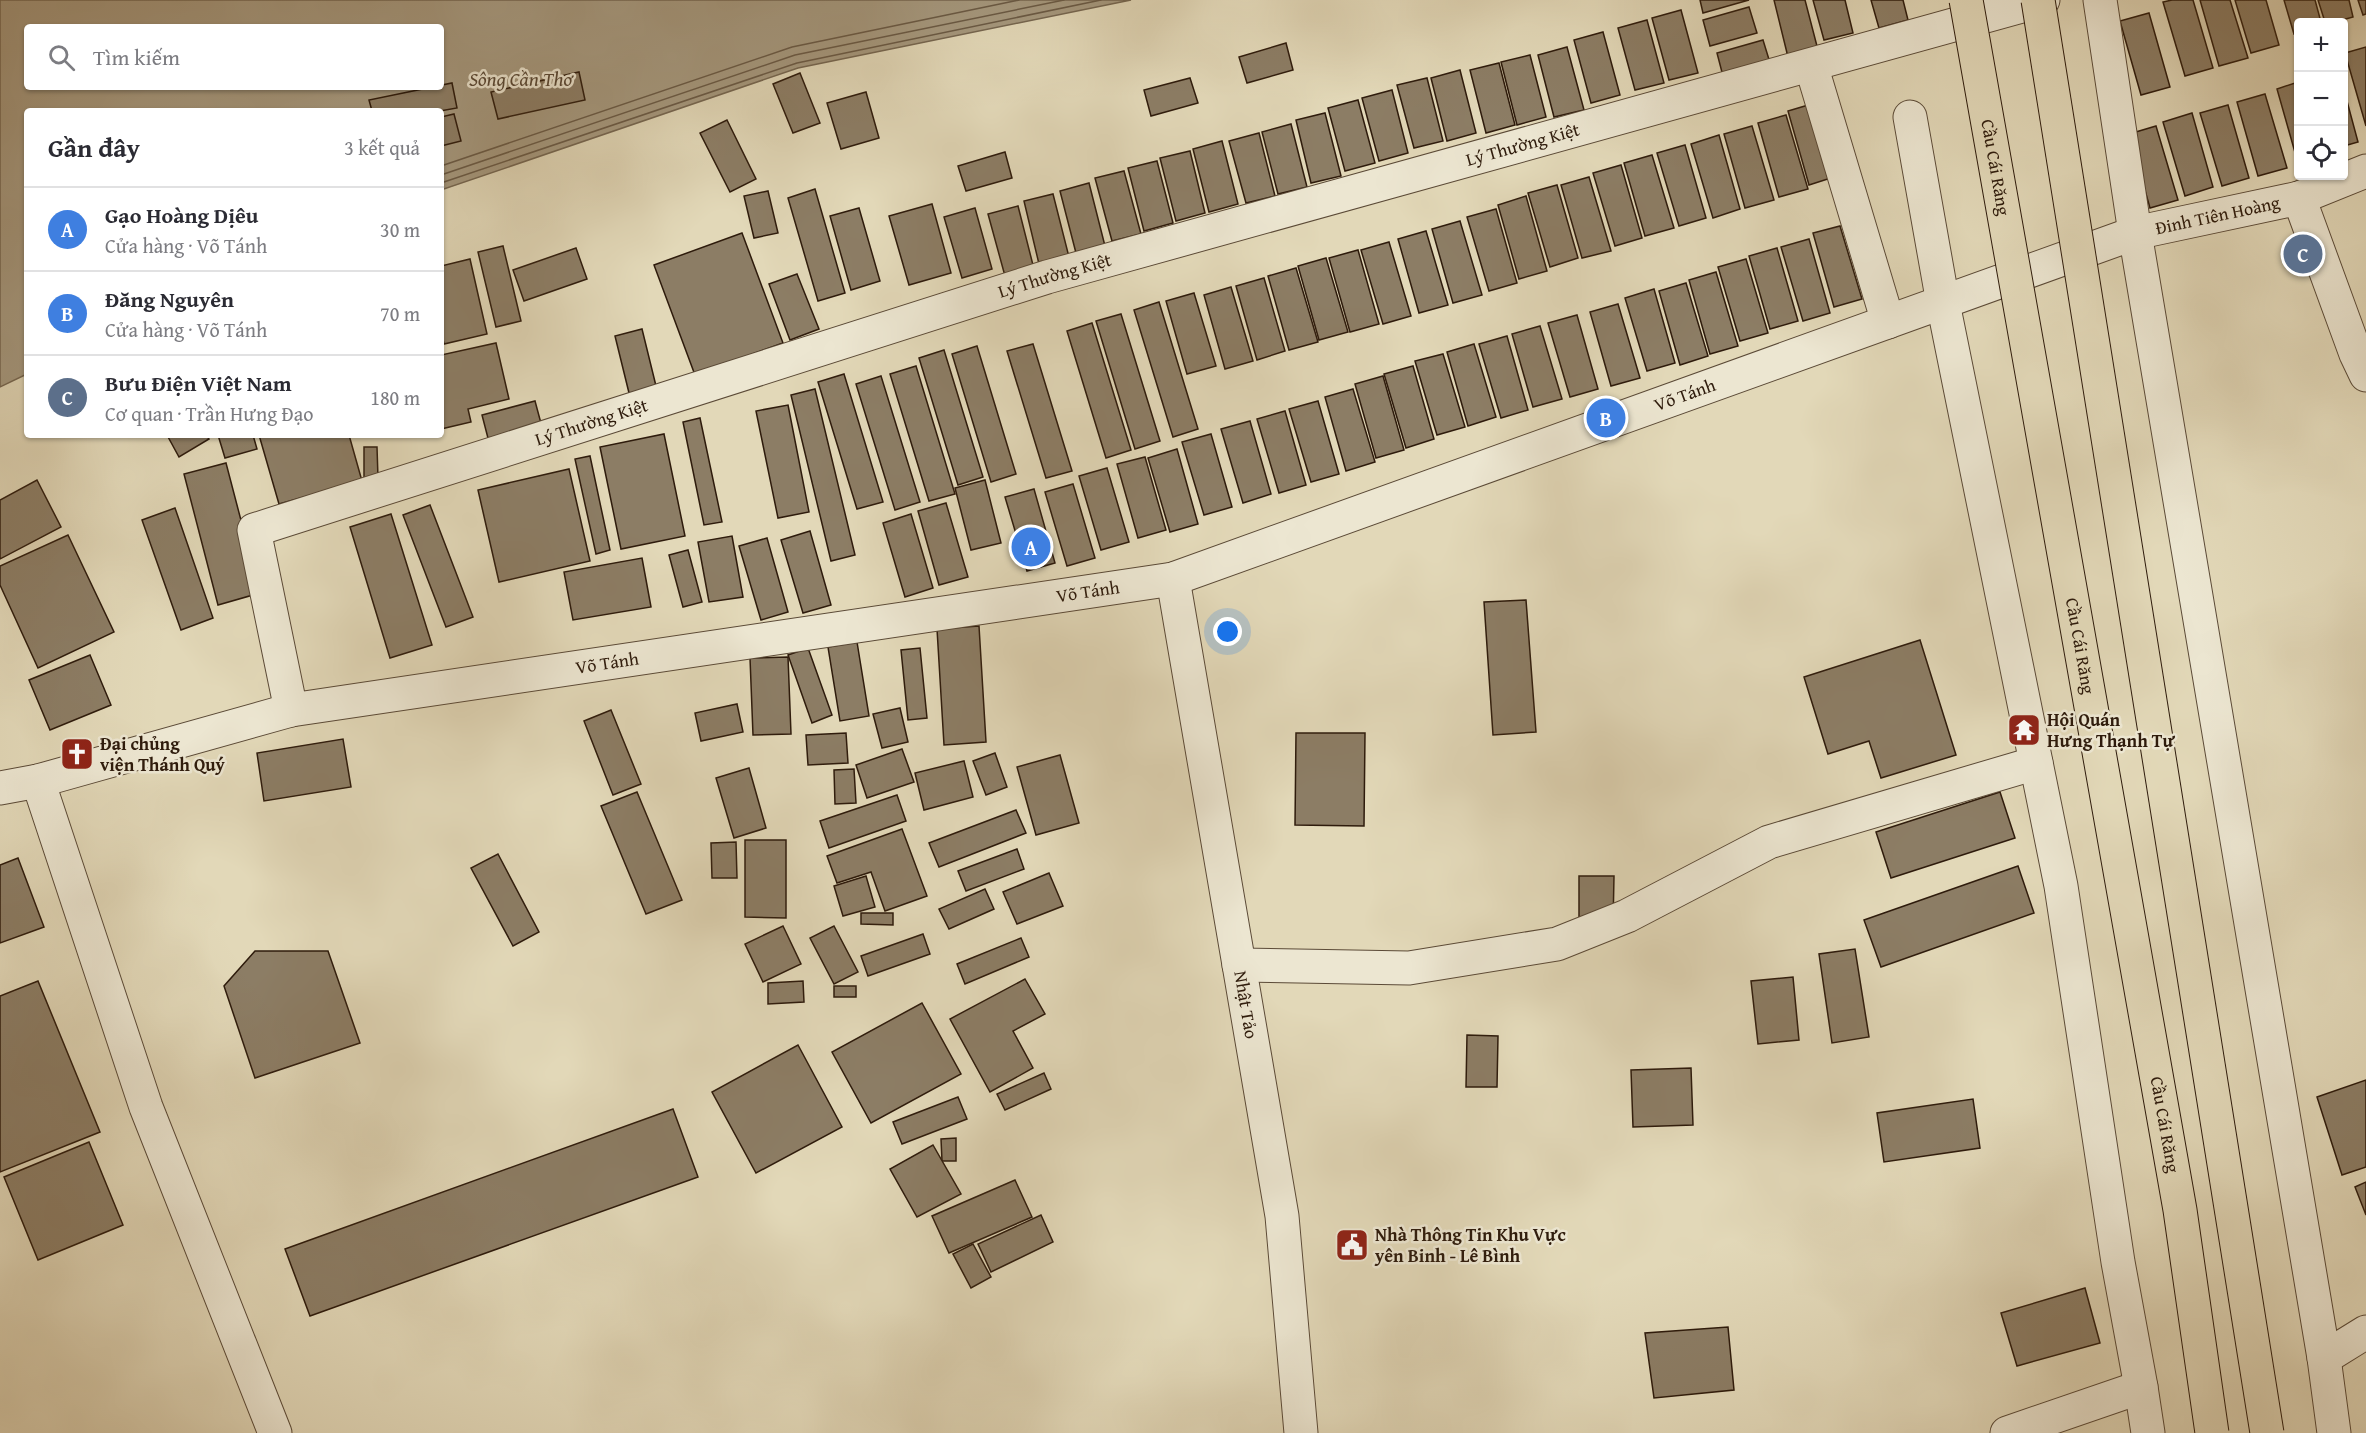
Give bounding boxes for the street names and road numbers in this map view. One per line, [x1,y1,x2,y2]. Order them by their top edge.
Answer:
street label: Lý Thường Kiệt [1463,115,1583,173]
street label: Cầu Cái Răng [1974,117,2018,218]
street label: Đinh Tiên Hoàng [2153,188,2282,241]
street label: Lý Thường Kiệt [995,246,1115,305]
street label: Võ Tánh [1650,371,1719,418]
street label: Lý Thường Kiệt [532,391,652,452]
street label: Võ Tánh [1054,573,1121,609]
street label: Cầu Cái Răng [2059,596,2103,696]
street label: Võ Tánh [574,645,641,681]
street label: Nhật Tảo [1227,969,1265,1041]
street label: Cầu Cái Răng [2144,1074,2187,1175]

